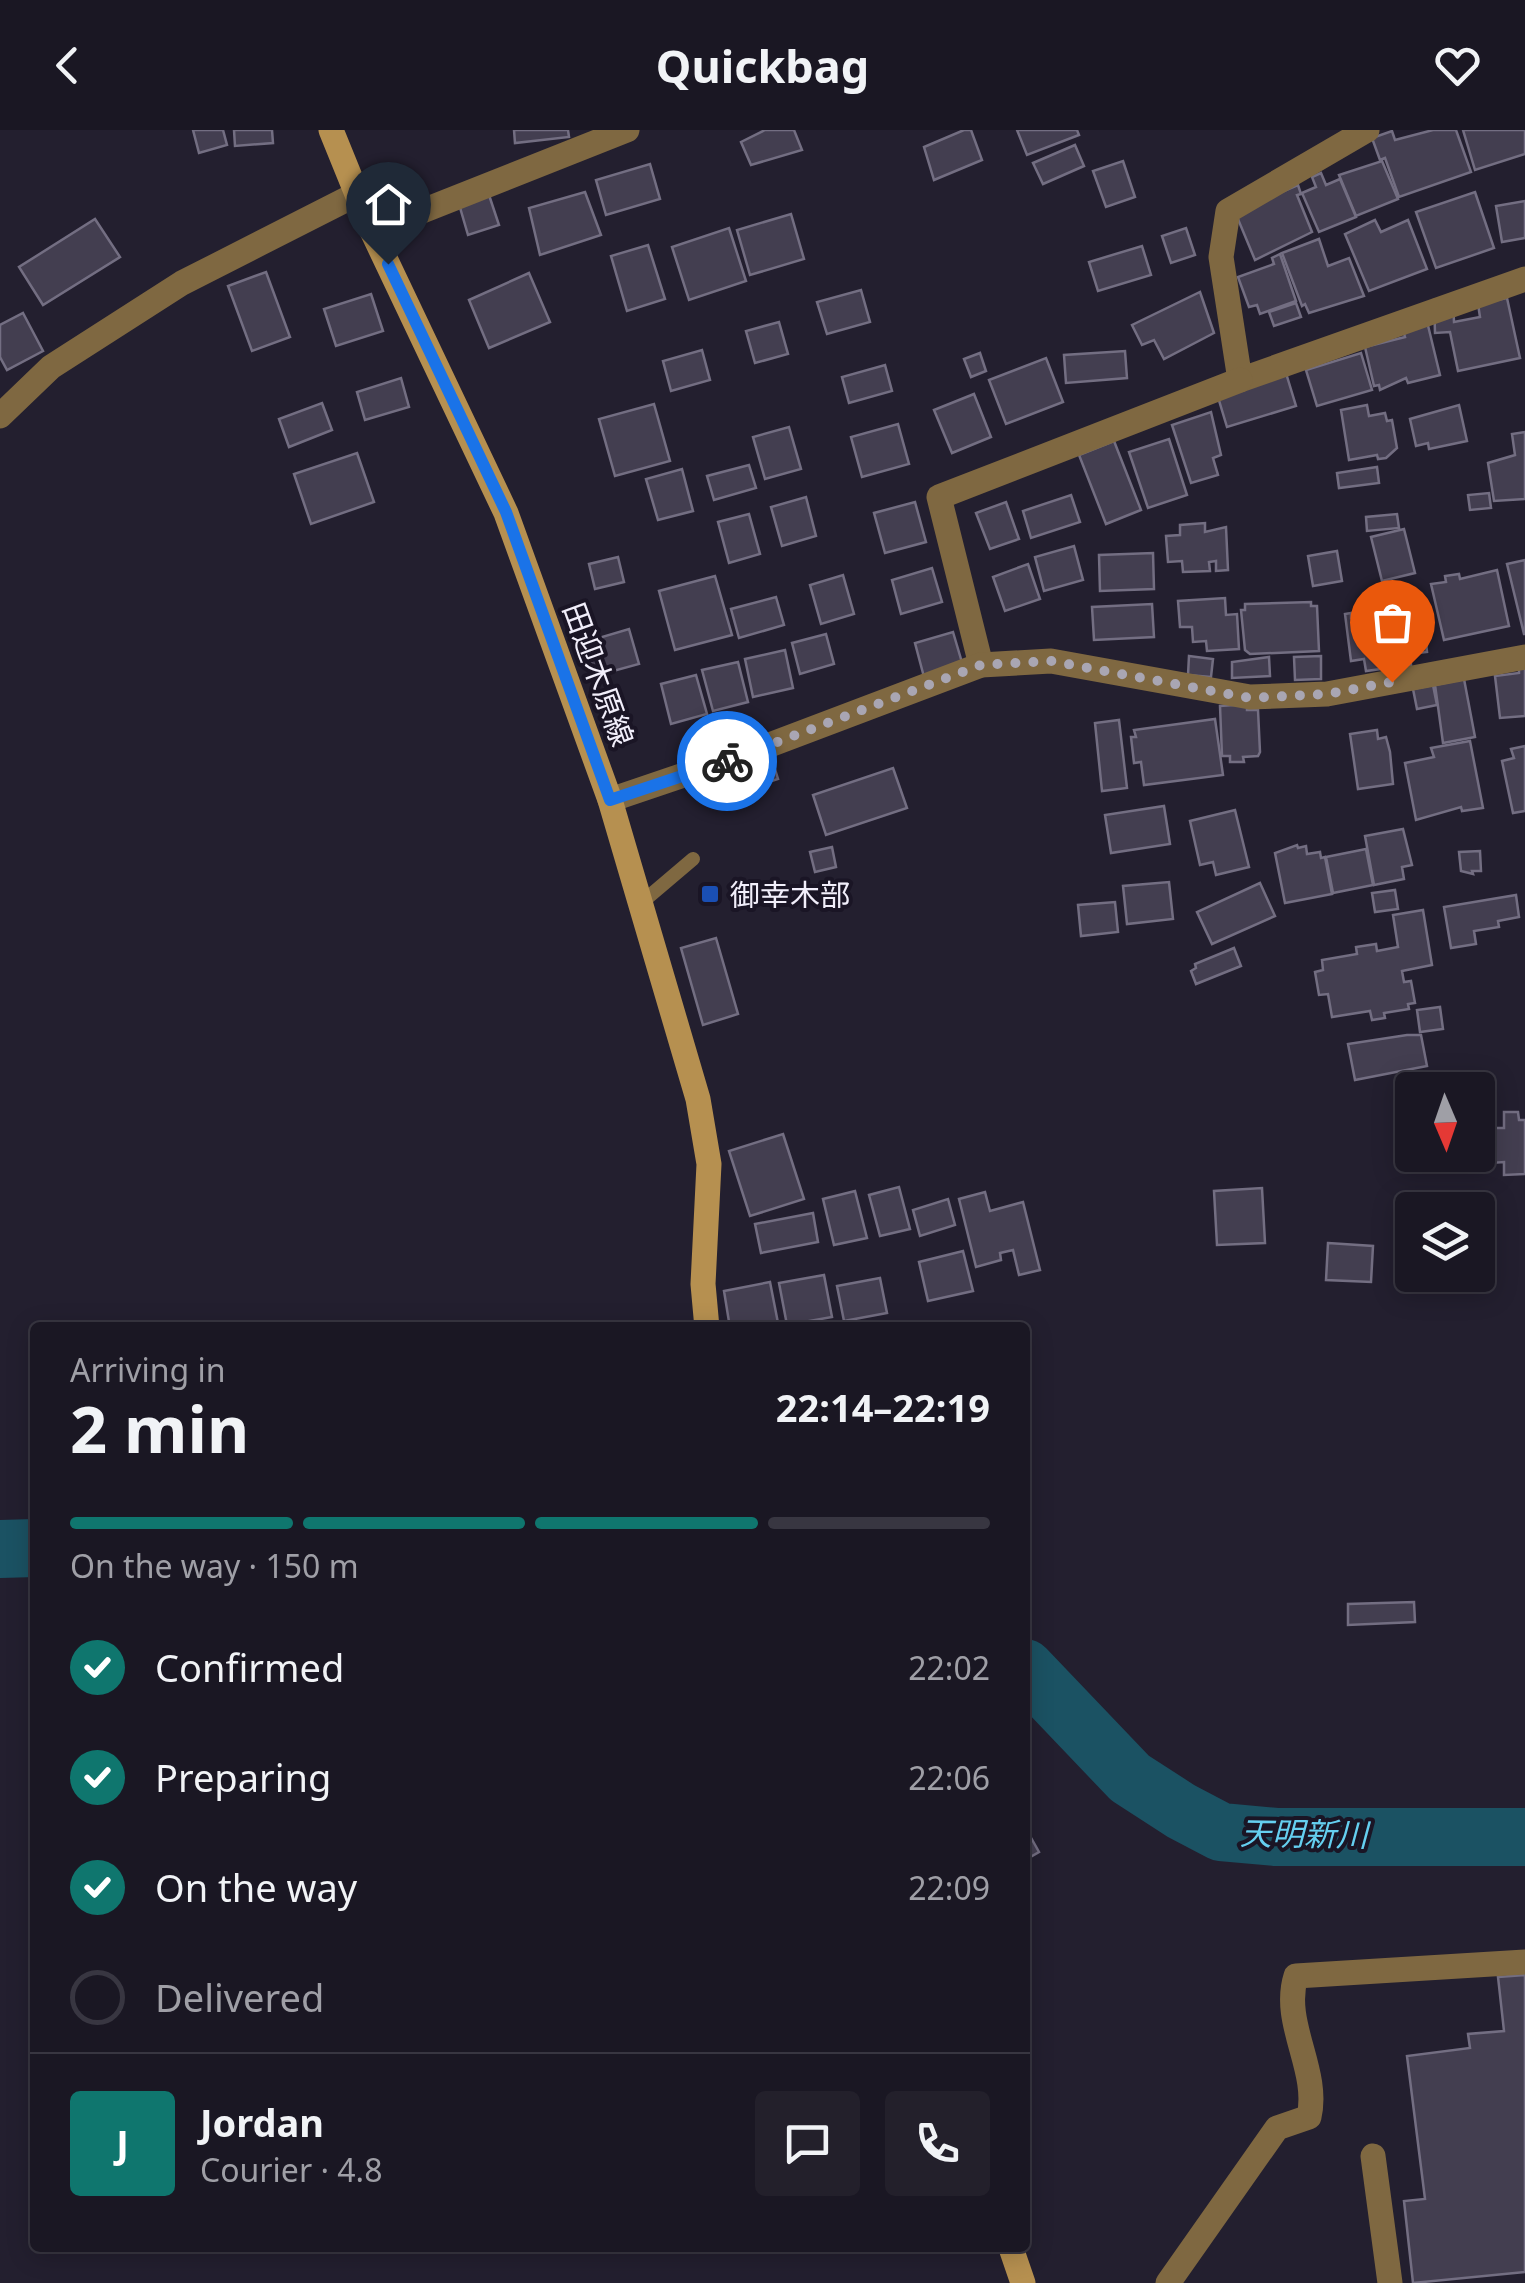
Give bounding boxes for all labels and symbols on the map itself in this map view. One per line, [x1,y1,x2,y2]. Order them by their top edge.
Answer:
pin [346,162,431,265]
pin [1350,580,1435,683]
street label: 田迎木原線 [554,597,644,751]
courier [677,711,777,811]
place label: 御幸木部 [730,874,850,915]
marker: 御幸木部 [699,883,721,905]
north arrow [1395,1072,1495,1172]
water label: 天明新川 [1240,1810,1371,1856]

